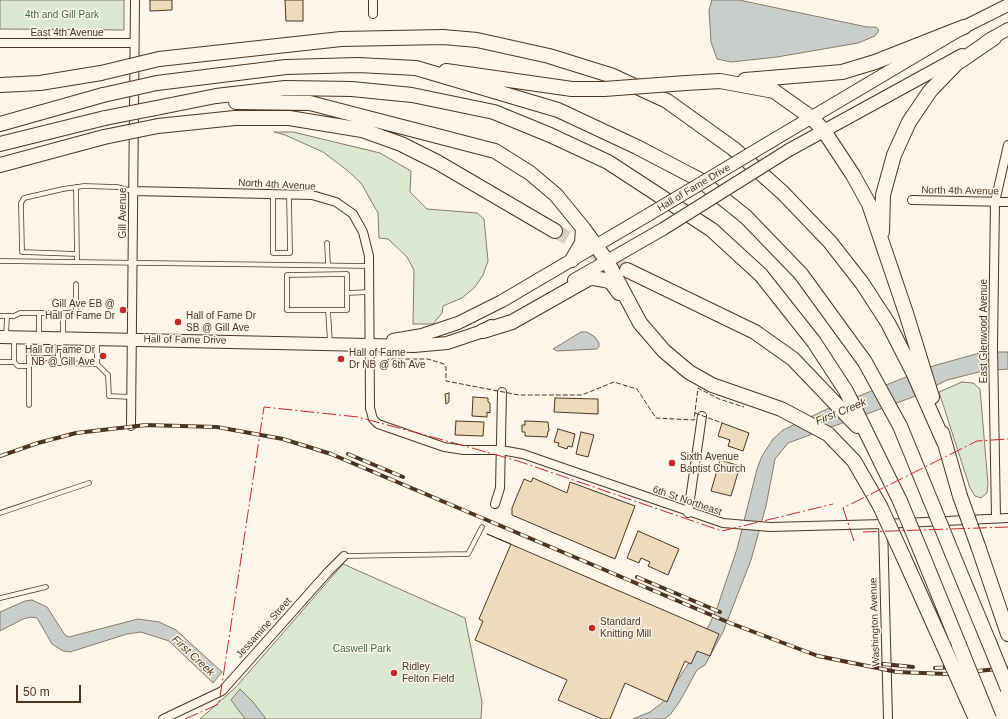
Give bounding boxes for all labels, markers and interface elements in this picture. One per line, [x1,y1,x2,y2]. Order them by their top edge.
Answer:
park label: 4th and Gill Park [25,9,99,21]
street label: East 4th Avenue [30,27,104,39]
street label: Hall of Fame Drive [655,162,733,214]
street label: North 4th Avenue [238,177,316,193]
street label: North 4th Avenue [921,184,999,198]
street label: Gill Avenue [117,188,129,238]
street label: East Glenwood Avenue [978,279,990,383]
place label: Gill Ave EB @ Hall of Fame Dr [45,298,115,322]
marker: Gill Ave EB @ Hall of Fame Dr [118,305,128,315]
place label: Hall of Fame Dr SB @ Gill Ave [186,310,256,334]
marker: Hall of Fame Dr SB @ Gill Ave [173,317,183,327]
street label: Hall of Fame Drive [144,333,226,347]
place label: Hall of Fame Dr NB @ Gill Ave [25,344,95,368]
place label: Hall of Fame Dr NB @ 6th Ave [349,347,426,370]
marker: Hall of Fame Dr NB @ Gill Ave [98,351,108,361]
marker: Hall of Fame Dr NB @ 6th Ave [336,354,346,364]
water label: First Creek [814,396,868,428]
place label: Sixth Avenue Baptist Church [680,451,746,474]
marker: Sixth Avenue Baptist Church [667,458,677,468]
street label: 6th St Northeast [651,484,723,518]
street label: Washington Avenue [867,577,883,667]
street label: Jessamine Street [234,595,294,661]
place label: Standard Knitting Mill [600,616,651,640]
marker: Standard Knitting Mill [587,623,597,633]
water label: First Creek [169,633,217,679]
park label: Caswell Park [333,643,391,655]
place label: Ridley Felton Field [402,661,454,684]
marker: Ridley Felton Field [389,668,399,678]
scale bar [18,677,83,703]
text: 50 m [23,685,50,699]

